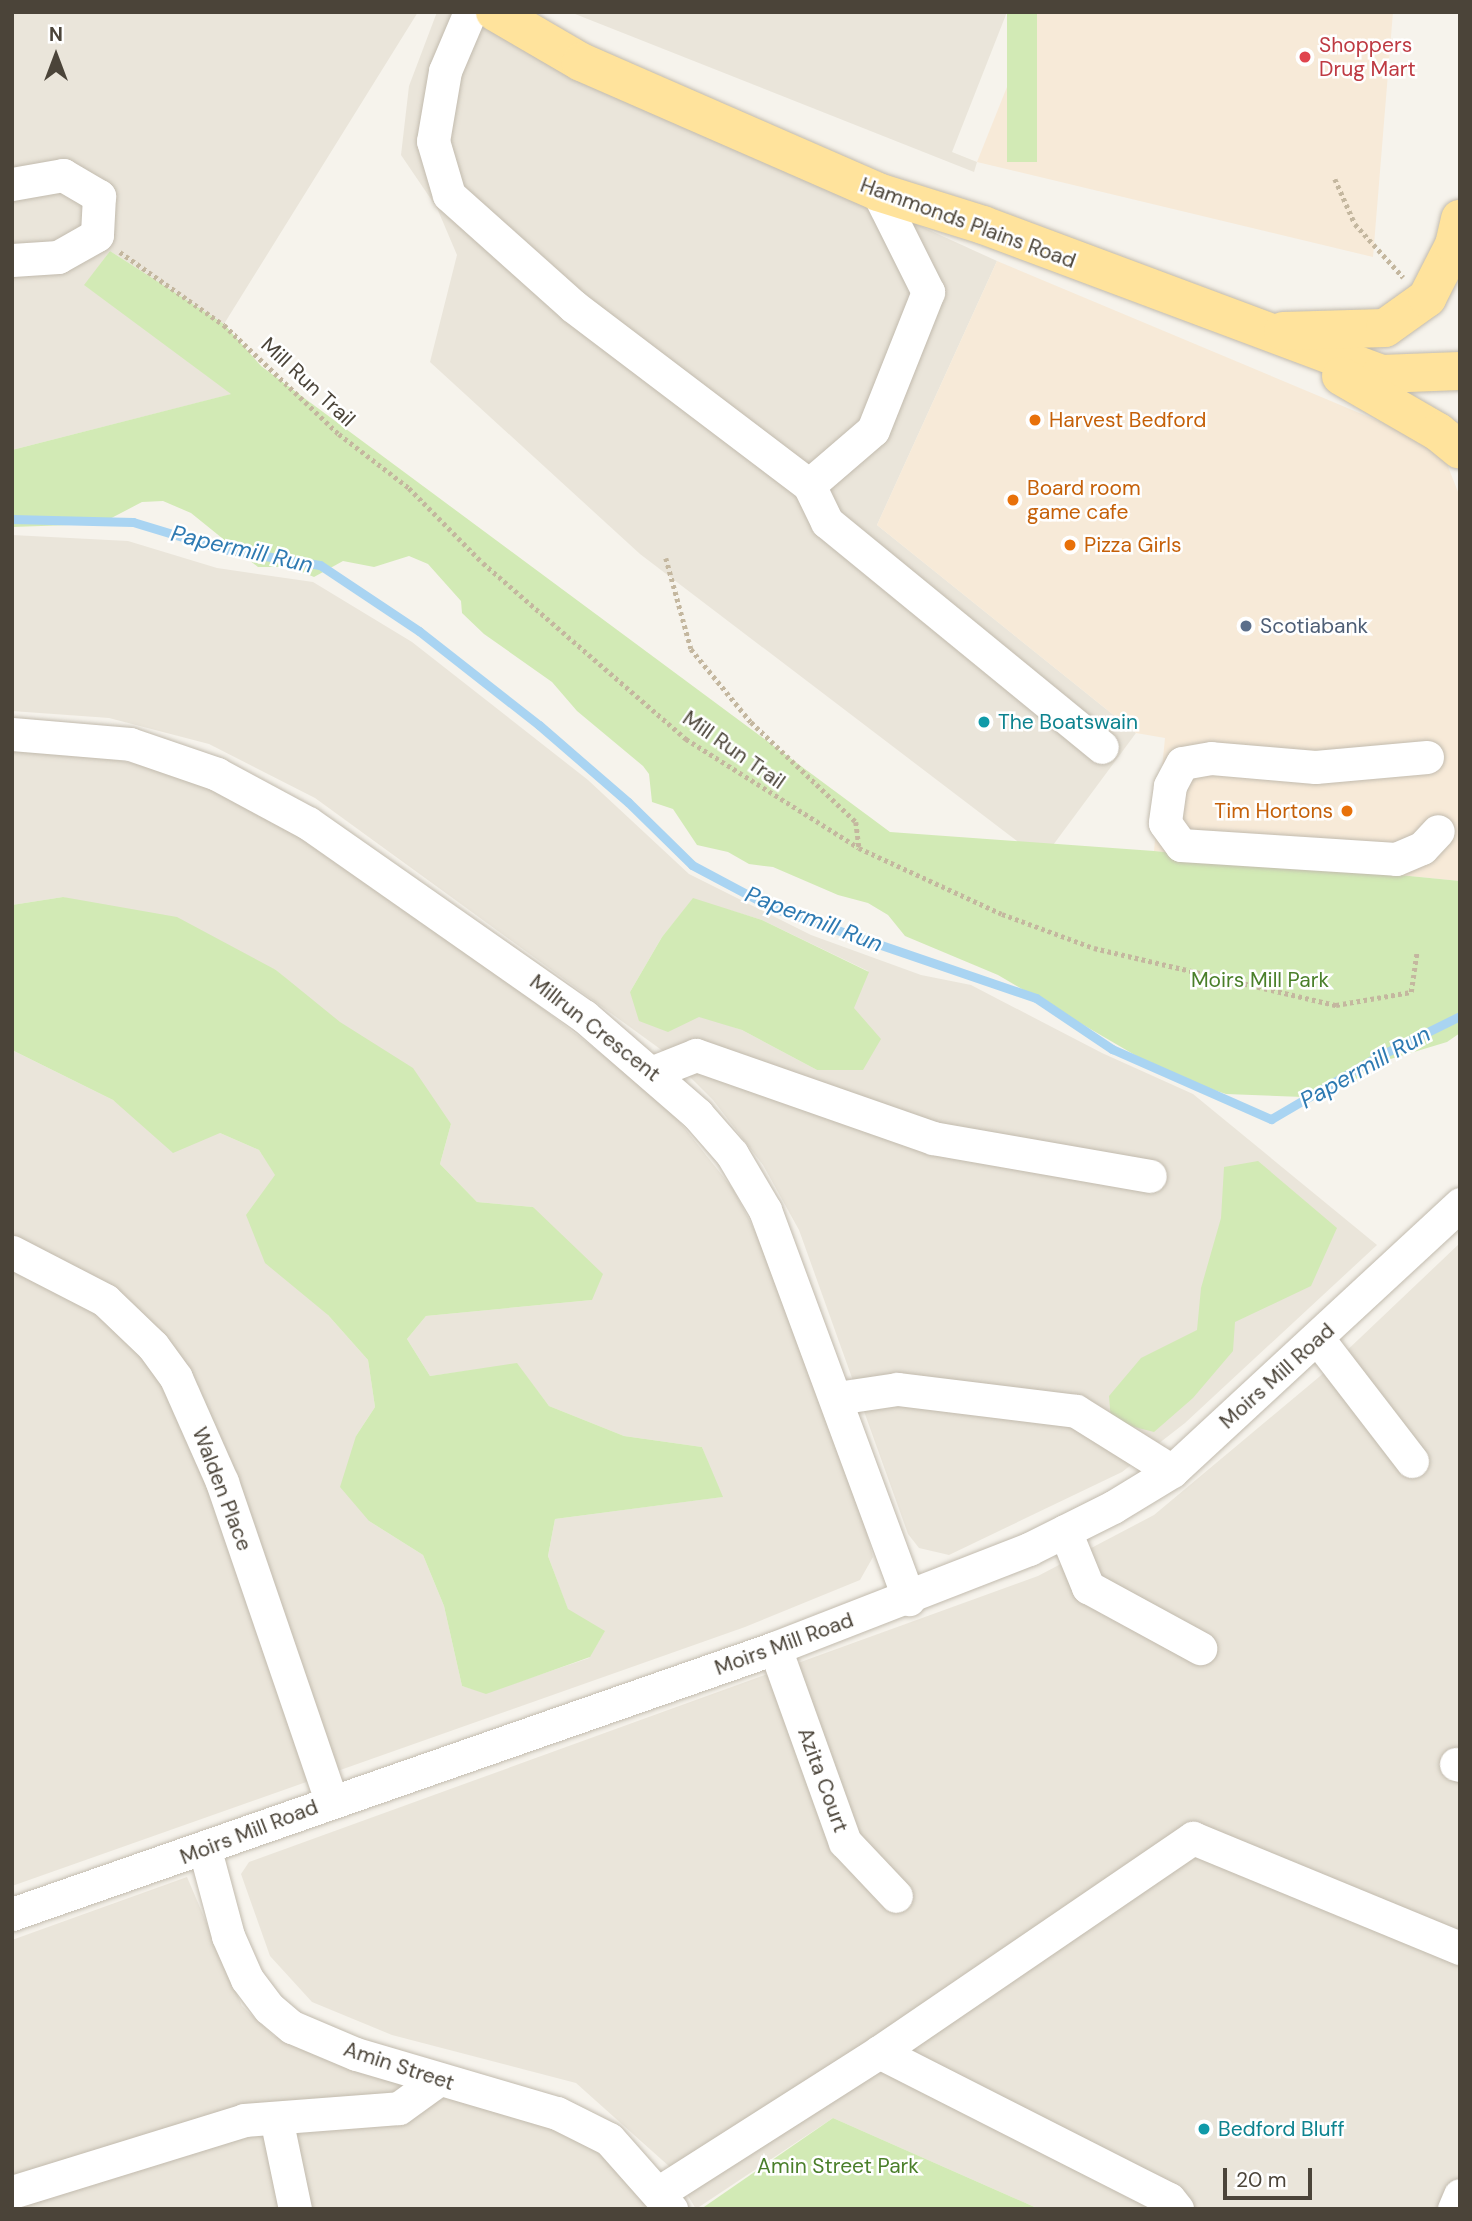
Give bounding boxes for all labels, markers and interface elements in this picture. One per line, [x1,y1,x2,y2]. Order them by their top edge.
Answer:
north arrow [21,21,91,91]
text: N [49,22,63,47]
place label: Shoppers Drug Mart [1319,32,1416,82]
marker: Shoppers Drug Mart [1297,49,1313,65]
street label: Hammonds Plains Road [857,172,1079,274]
street label: Mill Run Trail [256,332,360,432]
place label: Harvest Bedford [1049,407,1206,433]
marker: Harvest Bedford [1027,412,1043,428]
place label: Board room game cafe [1027,475,1141,525]
marker: Board room game cafe [1005,492,1021,508]
water label: Papermill Run [168,519,316,579]
place label: Pizza Girls [1084,532,1181,558]
marker: Pizza Girls [1062,537,1078,553]
place label: Scotiabank [1260,613,1368,639]
marker: Scotiabank [1238,618,1254,634]
street label: Mill Run Trail [678,705,790,795]
place label: The Boatswain [998,709,1138,735]
marker: The Boatswain [976,714,992,730]
place label: Tim Hortons [1214,798,1333,824]
marker: Tim Hortons [1339,803,1355,819]
water label: Papermill Run [741,880,887,958]
park label: Moirs Mill Park [1191,967,1329,993]
street label: Millrun Crescent [525,969,665,1087]
water label: Papermill Run [1295,1020,1435,1114]
street label: Moirs Mill Road [1214,1318,1340,1434]
street label: Walden Place [187,1424,257,1554]
street label: Moirs Mill Road [711,1607,857,1681]
street label: Azita Court [792,1724,854,1836]
street label: Moirs Mill Road [177,1794,321,1870]
street label: Amin Street [340,2036,458,2096]
place label: Bedford Bluff [1218,2116,1345,2142]
marker: Bedford Bluff [1196,2121,1212,2137]
park label: Amin Street Park [757,2153,919,2179]
scale bar [1227,2154,1316,2198]
text: 20 m [1236,2166,1287,2194]

